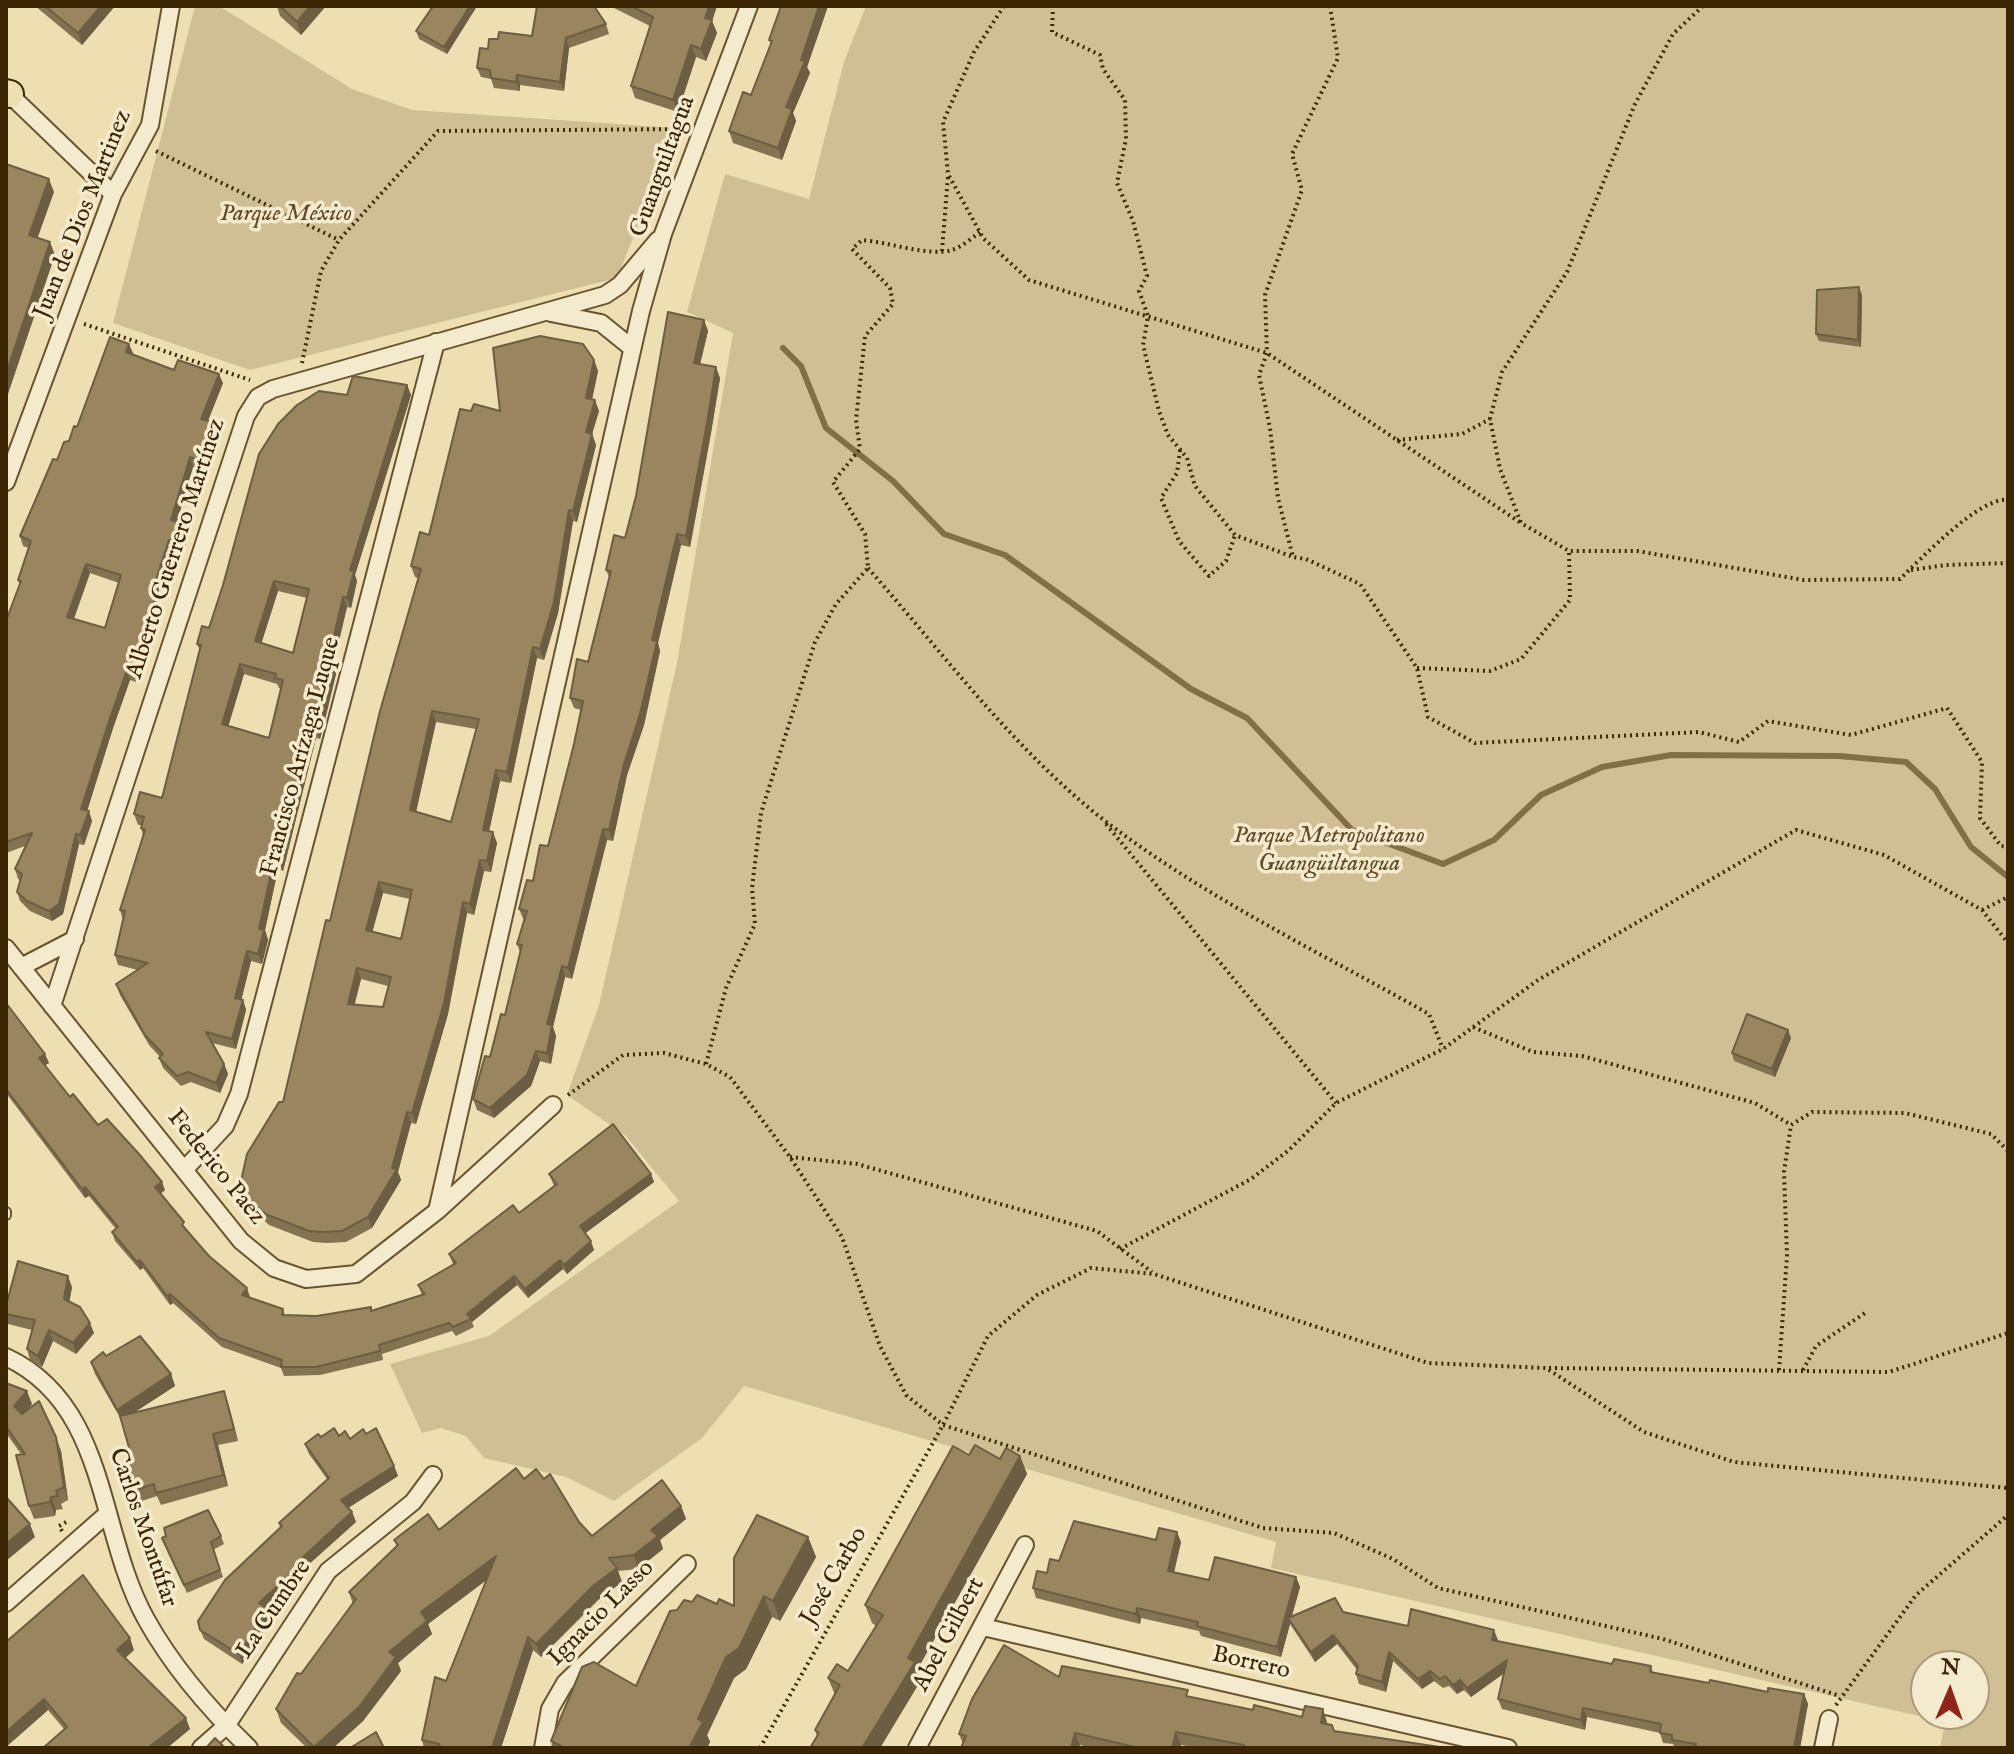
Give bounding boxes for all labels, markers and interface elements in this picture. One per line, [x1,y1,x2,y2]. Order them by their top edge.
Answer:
street label: Guanguiltagua [625,93,703,241]
street label: Juan de Dios Martinez [29,106,139,324]
park label: Parque México [220,201,352,229]
street label: Alberto Guerrero Martínez [121,416,233,682]
street label: Francisco Arízaga Luque [256,634,348,880]
park label: Parque Metropolitano Guangüiltangua [1233,823,1425,879]
street label: Federico Paez [160,1105,270,1231]
street label: Carlos Montúfar [101,1445,183,1611]
street label: José Carbo [795,1523,875,1631]
street label: La Cumbre [231,1555,319,1665]
street label: Ignacio Lasso [543,1555,661,1673]
street label: Abel Gilbert [908,1573,992,1697]
street label: Borrero [1209,1641,1293,1687]
north arrow [1910,1650,1990,1730]
text: N [1941,1654,1961,1682]

